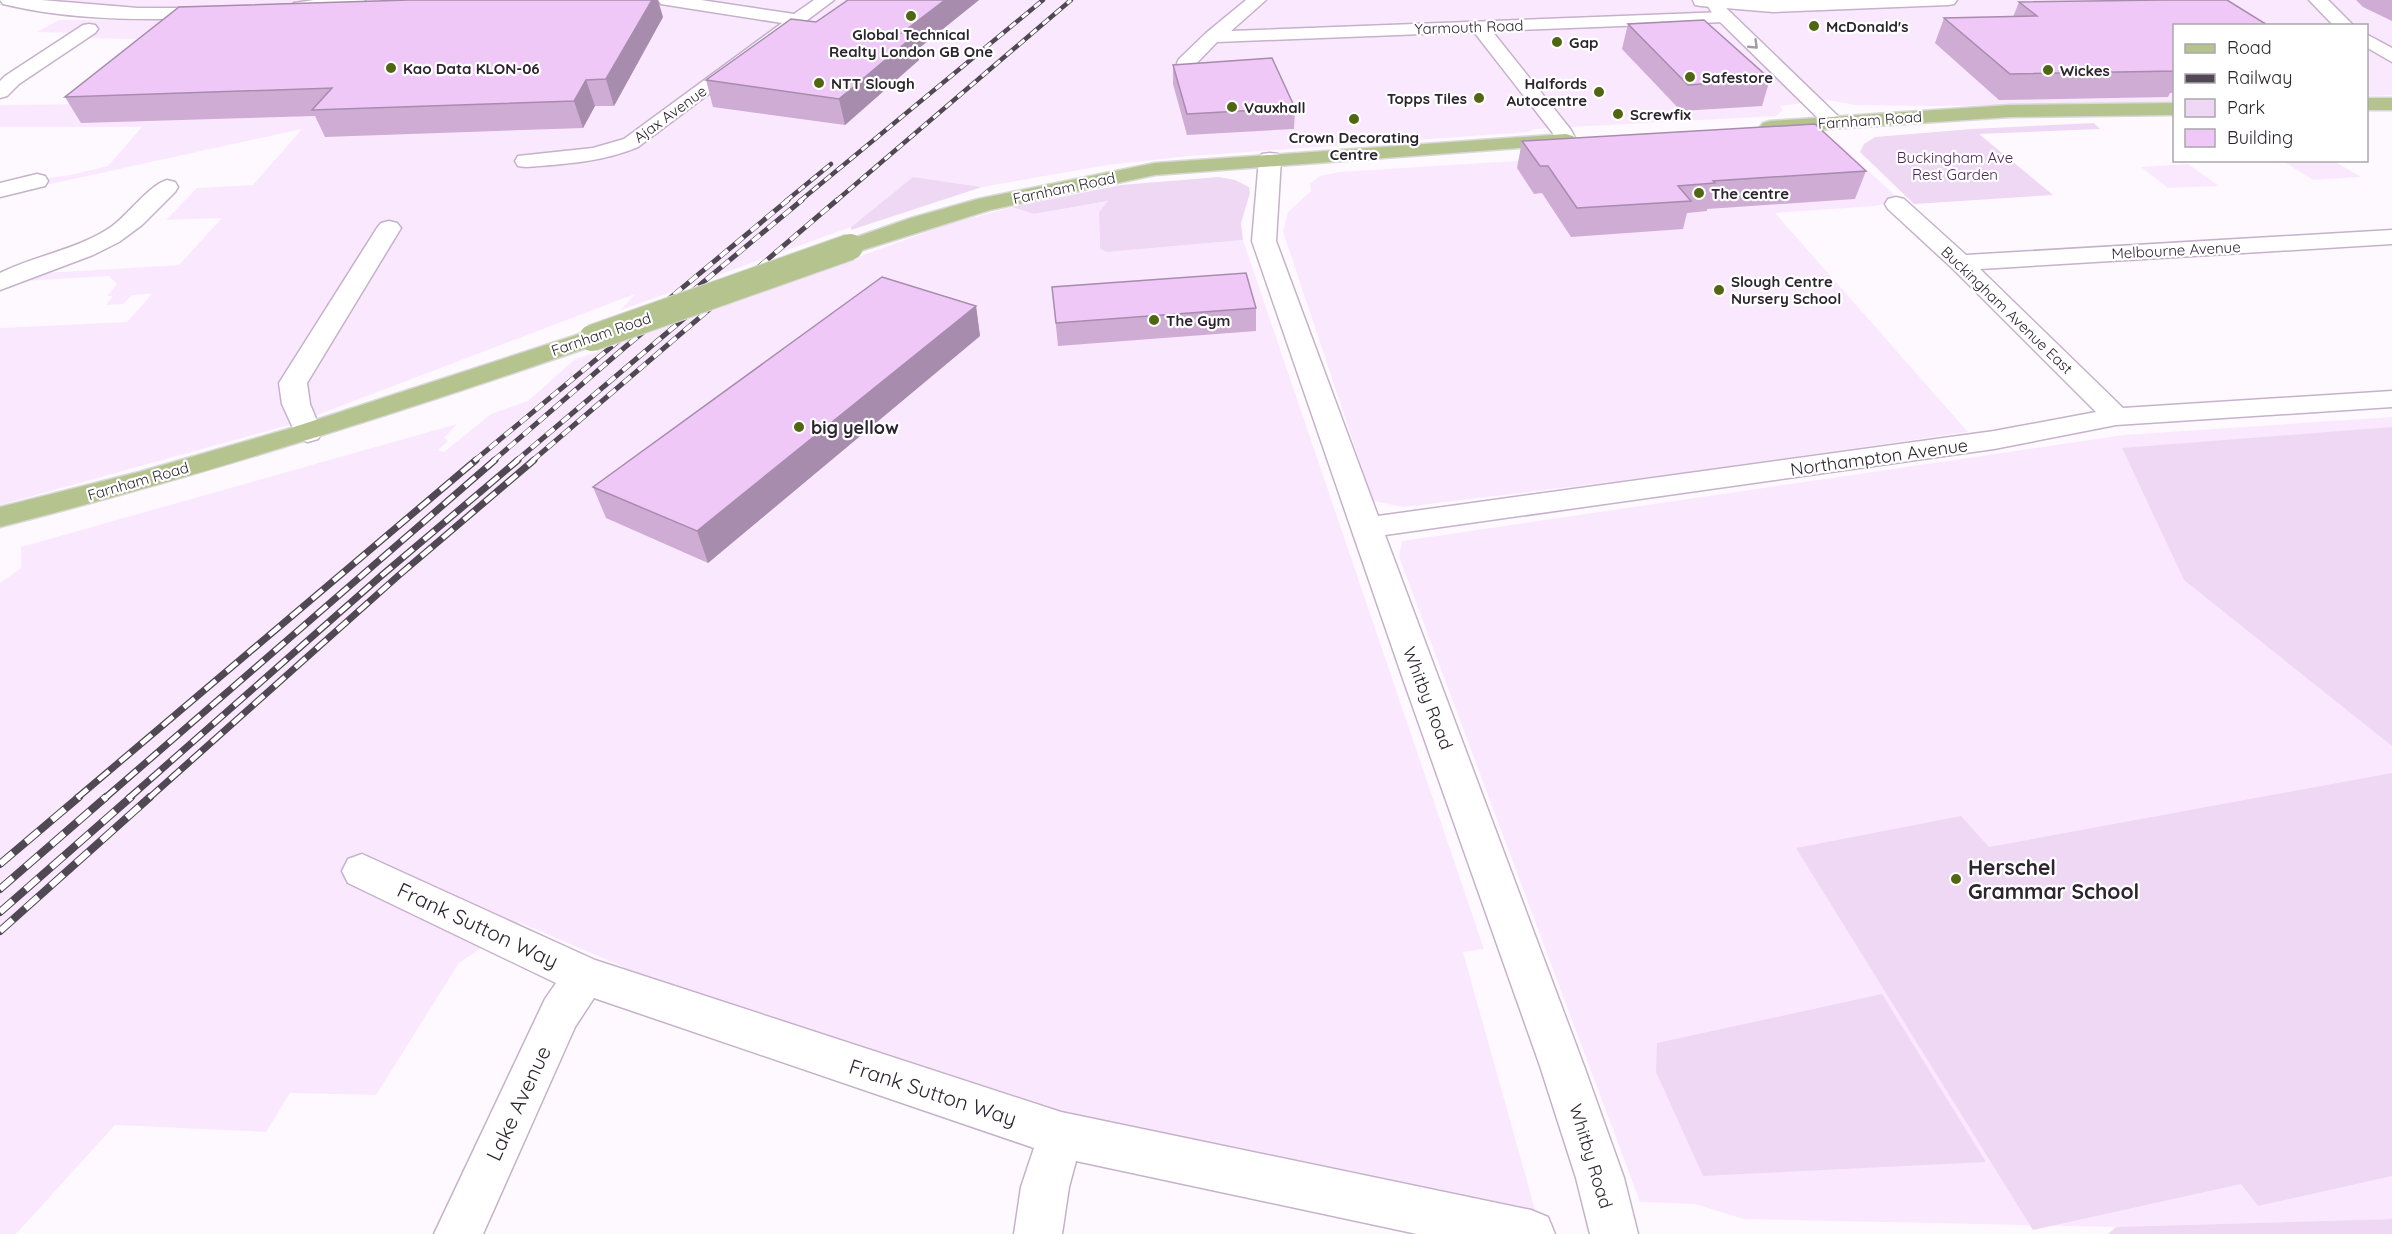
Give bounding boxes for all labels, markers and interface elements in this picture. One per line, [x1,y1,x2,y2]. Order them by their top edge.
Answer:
marker: Global Technical Realty London GB One [904,9,918,23]
street label: Yarmouth Road [1414,16,1524,38]
place label: McDonald's [1826,17,1908,36]
marker: McDonald's [1807,19,1821,33]
legend [2173,24,2368,162]
place label: Global Technical Realty London GB One [829,25,993,61]
place label: Gap [1569,33,1599,52]
marker: Gap [1550,35,1564,49]
text: Road [2227,36,2272,59]
one-way arrow [1747,37,1758,48]
place label: Kao Data KLON-06 [403,59,540,78]
marker: Kao Data KLON-06 [384,61,398,75]
place label: Wickes [2060,61,2110,80]
marker: Wickes [2041,63,2055,77]
text: Railway [2227,66,2293,89]
place label: Safestore [1702,68,1773,87]
marker: Safestore [1683,70,1697,84]
place label: NTT Slough [831,74,915,93]
place label: Halfords Autocentre [1507,74,1587,110]
marker: NTT Slough [812,76,826,90]
street label: Ajax Avenue [630,81,710,147]
marker: Halfords Autocentre [1592,85,1606,99]
place label: Topps Tiles [1387,89,1467,108]
marker: Topps Tiles [1472,91,1486,105]
text: Park [2227,96,2265,119]
place label: Vauxhall [1244,98,1306,117]
marker: Vauxhall [1225,100,1239,114]
place label: Screwfix [1630,105,1691,124]
marker: Screwfix [1611,107,1625,121]
street label: Farnham Road [1817,107,1923,133]
marker: Crown Decorating Centre [1347,112,1361,126]
text: Building [2227,126,2293,149]
place label: Crown Decorating Centre [1289,128,1419,164]
park label: Buckingham Ave Rest Garden [1897,148,2013,184]
street label: Farnham Road [1011,168,1117,208]
place label: The centre [1711,184,1789,203]
marker: The centre [1692,186,1706,200]
street label: Melbourne Avenue [2111,237,2241,263]
street label: Buckingham Avenue East [1937,242,2077,378]
place label: Slough Centre Nursery School [1731,272,1841,308]
marker: Slough Centre Nursery School [1712,283,1726,297]
street label: Farnham Road [549,308,653,360]
place label: The Gym [1166,311,1230,330]
marker: The Gym [1147,313,1161,327]
place label: big yellow [811,416,899,439]
marker: big yellow [792,420,806,434]
street label: Northampton Avenue [1789,433,1969,481]
street label: Farnham Road [85,457,191,505]
street label: Whitby Road [1398,643,1458,753]
place label: Herschel Grammar School [1968,854,2139,904]
marker: Herschel Grammar School [1949,872,1963,886]
street label: Frank Sutton Way [393,876,563,974]
street label: Lake Avenue [480,1041,556,1165]
street label: Frank Sutton Way [846,1053,1020,1131]
street label: Whitby Road [1564,1101,1618,1211]

